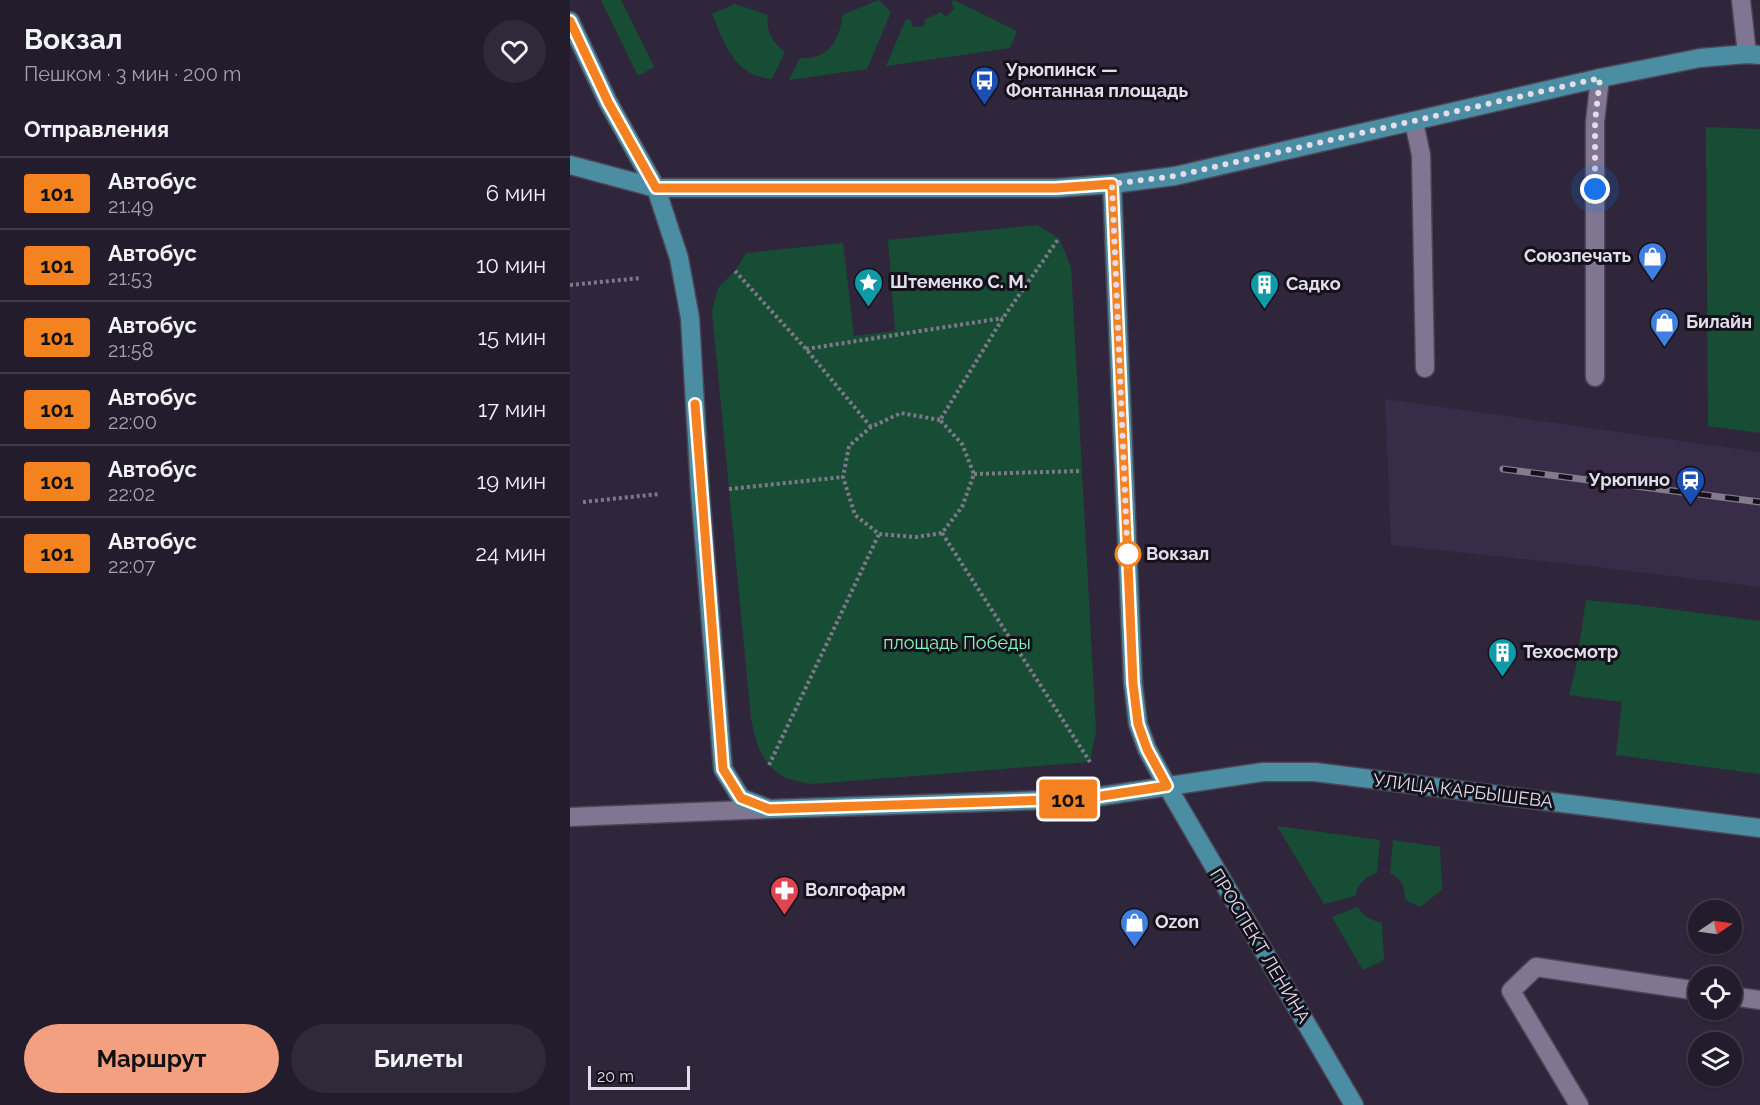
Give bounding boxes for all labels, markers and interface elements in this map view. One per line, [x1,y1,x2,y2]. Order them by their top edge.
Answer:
button: heart [483,20,546,83]
text: Вокзал [24,23,122,56]
place label: Урюпинск — Фонтанная площадь [1005,59,1188,101]
text: Пешком · 3 мин · 200 m [24,62,241,86]
bus stop icon: Урюпинск — Фонтанная площадь [969,64,1001,106]
text: Отправления [24,116,169,142]
text: Автобус [108,168,197,194]
your location [1580,174,1610,204]
text: 6 мин [486,180,546,206]
text: 101 [40,181,74,206]
text: 21:49 [108,194,153,218]
text: Автобус [108,240,197,266]
shop icon: Союзпечать [1636,240,1668,282]
place label: Союзпечать [1524,245,1631,266]
text: 10 мин [476,252,546,278]
text: 101 [40,253,74,278]
text: 21:53 [108,266,152,290]
place icon: Штеменко С. М. [853,266,885,308]
building icon: Садко [1249,268,1281,310]
place label: Штеменко С. М. [890,271,1028,292]
place label: Садко [1286,273,1341,294]
shop icon: Билайн [1649,306,1681,348]
place label: Билайн [1686,311,1752,332]
text: Автобус [108,312,197,338]
text: 15 мин [478,324,546,350]
text: 101 [40,325,74,350]
text: 21:58 [108,338,154,362]
text: Автобус [108,384,197,410]
text: 17 мин [478,396,546,422]
text: 101 [40,397,74,422]
text: 22:00 [108,410,157,434]
text: Автобус [108,456,197,482]
station icon: Урюпино [1675,464,1707,506]
text: 19 мин [477,468,546,494]
text: 101 [40,469,74,494]
place label: Урюпино [1588,469,1670,490]
text: 22:02 [108,482,155,506]
text: Автобус [108,528,197,554]
text: 24 мин [476,540,546,566]
text: 101 [40,541,74,566]
marker: Вокзал [1115,541,1141,567]
place label: Вокзал [1146,543,1209,564]
text: 22:07 [108,554,155,578]
park label: площадь Победы [883,632,1031,653]
building icon: Техосмотр [1486,636,1518,678]
place label: Техосмотр [1523,641,1618,662]
street label: УЛИЦА КАРБЫШЕВА [1372,769,1554,812]
line badge: 101 [1034,780,1102,818]
text: 101 [1051,787,1085,812]
street label: ПРОСПЕКТ ЛЕНИНА [1206,865,1315,1027]
pharmacy icon: Волгофарм [768,874,800,916]
place label: Волгофарм [805,879,906,900]
north arrow [1688,900,1742,954]
map controls [1688,900,1742,1086]
shop icon: Ozon [1118,906,1150,948]
place label: Ozon [1155,911,1199,932]
button: locate [1688,966,1742,1020]
button: Маршрут [24,1024,279,1093]
button: Билеты [291,1024,546,1093]
button: layers [1688,1032,1742,1086]
scale bar [588,1063,690,1090]
text: 20 m [597,1067,634,1086]

